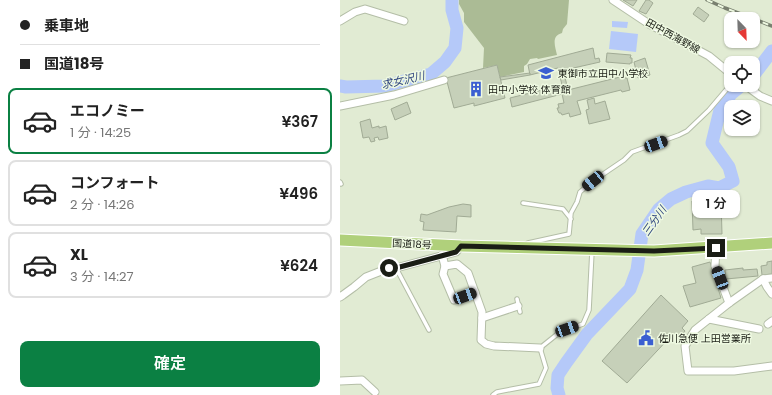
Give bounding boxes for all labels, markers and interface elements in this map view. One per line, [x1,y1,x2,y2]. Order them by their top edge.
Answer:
north arrow [724,12,760,48]
map controls [724,12,760,136]
text: 乗車地 [44,15,89,36]
street label: 田中西海野線 [643,15,703,57]
text: 国道18号 [44,53,104,74]
button: locate [724,56,760,92]
school or university icon: 東御市立田中小学校 [537,64,555,82]
place label: 東御市立田中小学校 [558,66,648,81]
water label: 求女沢川 [380,67,427,93]
building icon: 田中小学校 体育館 [467,80,485,98]
place label: 田中小学校 体育館 [488,82,571,97]
text: エコノミー [70,100,145,121]
button: layers [724,100,760,136]
icon: car [22,103,58,139]
text: ¥367 [282,111,318,132]
text: 1 分 · 14:25 [70,123,131,142]
car [643,134,669,154]
car [580,169,606,193]
text: コンフォート [70,172,160,193]
icon: car [22,175,58,211]
text: ¥496 [280,183,318,204]
callout: 1 分 [692,190,740,218]
text: 1 分 [706,194,726,213]
text: 2 分 · 14:26 [70,195,134,214]
water label: 三分川 [638,202,671,239]
street label: 国道18号 [392,235,432,253]
route end [707,239,725,257]
text: XL [70,244,88,265]
icon: car [22,247,58,283]
text: ¥624 [280,255,318,276]
route start [380,259,398,277]
car [710,265,730,291]
text: 3 分 · 14:27 [70,267,134,286]
car [452,286,478,306]
car [554,319,580,339]
public building icon: 佐川急便 上田営業所 [637,329,655,347]
place label: 佐川急便 上田営業所 [658,331,751,346]
button: 確定 [20,341,320,387]

